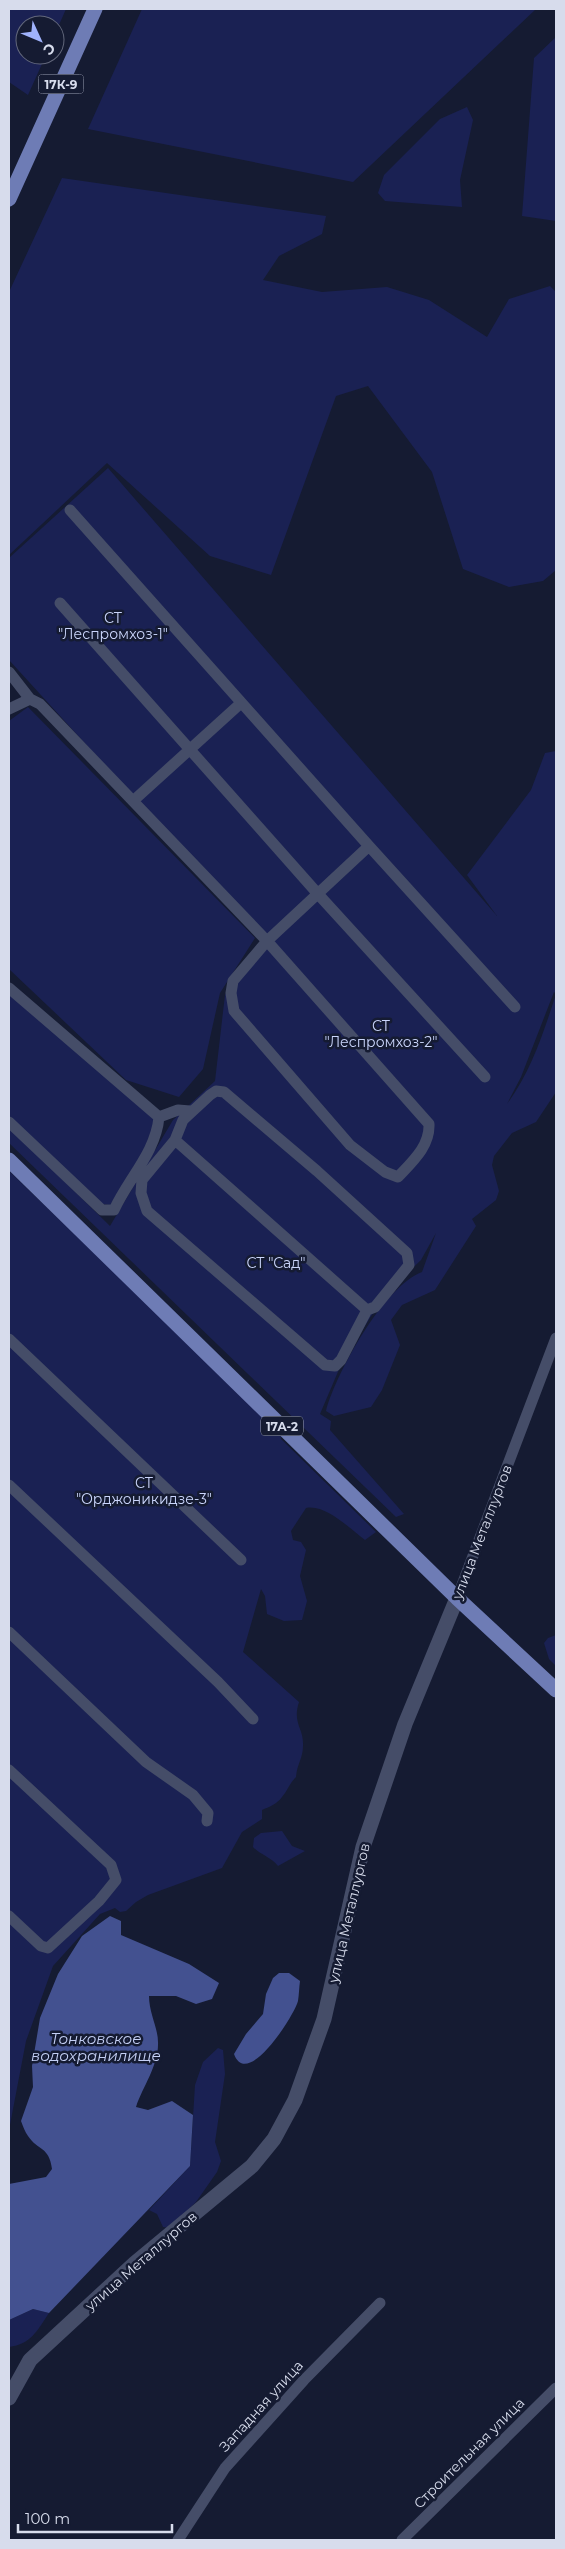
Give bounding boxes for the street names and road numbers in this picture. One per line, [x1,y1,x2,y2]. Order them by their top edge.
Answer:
road number: 17К-9 [38,74,84,94]
road number: 17А-2 [261,1416,303,1435]
street label: улица Металлургов [448,1462,516,1603]
street label: улица Металлургов [324,1841,374,1986]
street label: улица Металлургов [80,2207,201,2315]
street label: Западная улица [215,2356,307,2456]
street label: Строительная улица [410,2394,528,2512]

